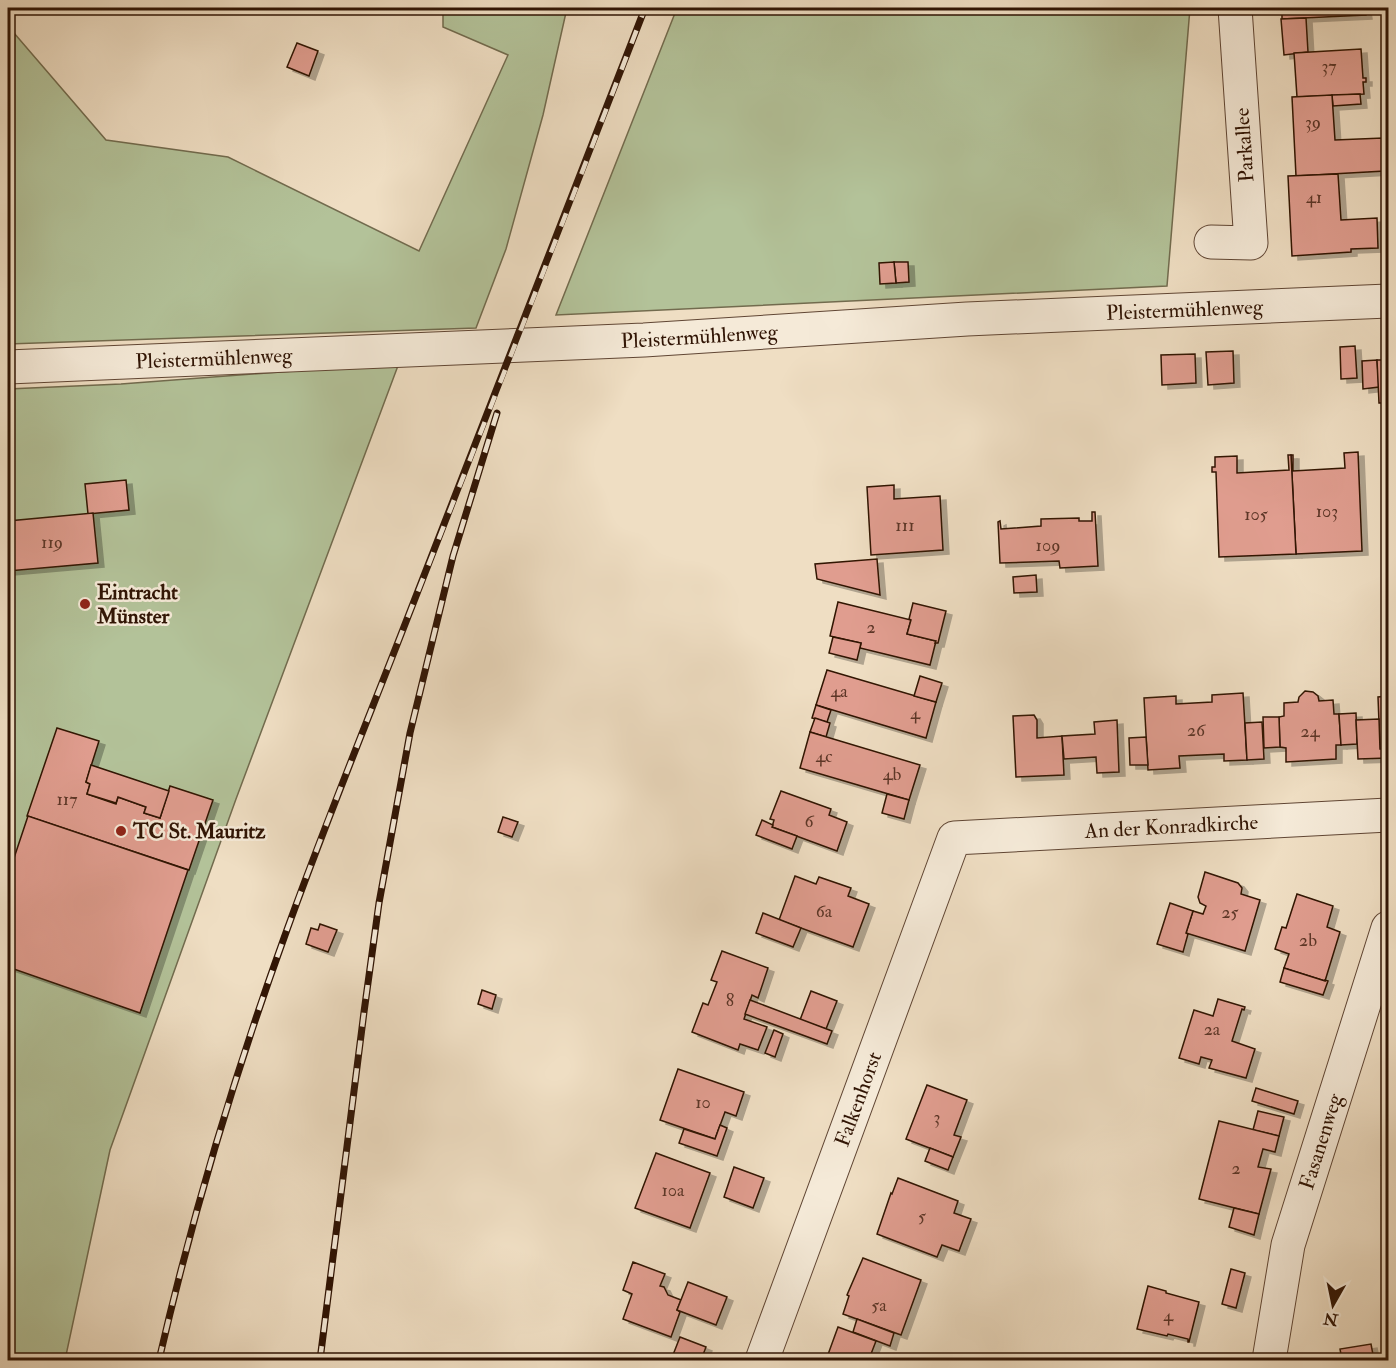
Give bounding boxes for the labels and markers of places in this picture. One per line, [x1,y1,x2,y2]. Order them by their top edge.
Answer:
place label: Eintracht Münster [96,579,178,630]
marker: Eintracht Münster [78,597,92,611]
place label: TC St. Mauritz [132,818,266,845]
marker: TC St. Mauritz [114,824,128,838]

